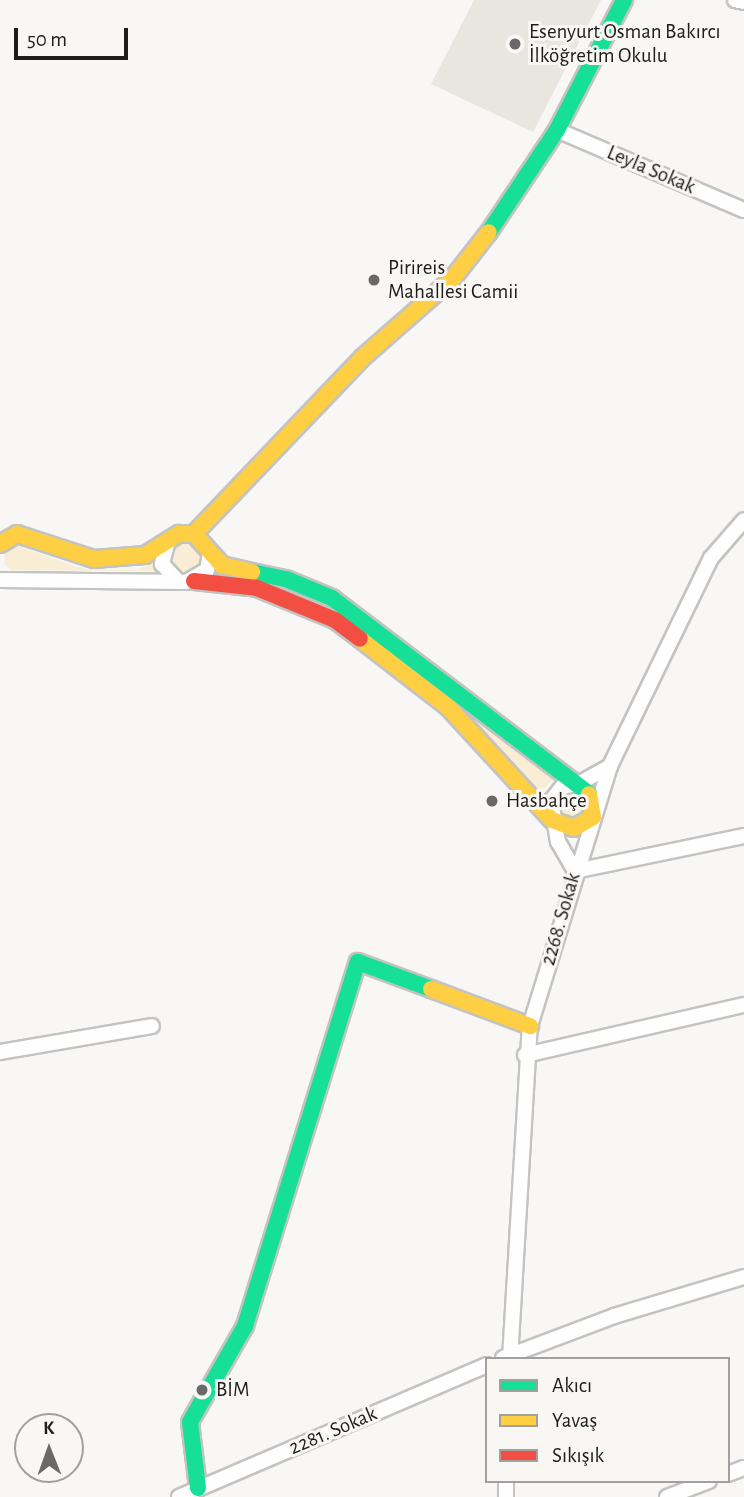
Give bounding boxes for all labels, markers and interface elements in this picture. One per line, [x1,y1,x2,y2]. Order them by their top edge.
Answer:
scale bar [18,14,131,58]
place label: Esenyurt Osman Bakırcı İlköğretim Okulu [529,19,721,69]
text: 50 m [27,29,67,50]
marker: Esenyurt Osman Bakırcı İlköğretim Okulu [507,36,523,52]
street label: Leyla Sokak [603,140,699,200]
place label: Pirireis Mahallesi Camii [388,255,518,305]
marker: Pirireis Mahallesi Camii [366,272,382,288]
place label: Hasbahçe [506,788,587,814]
marker: Hasbahçe [484,793,500,809]
street label: 2268. Sokak [536,870,586,968]
legend [485,1357,730,1483]
text: Akıcı [552,1375,592,1396]
place label: BİM [216,1377,249,1403]
marker: BİM [194,1382,210,1398]
street label: 2281. Sokak [285,1401,381,1461]
text: Yavaş [552,1410,597,1431]
north arrow [14,1413,84,1483]
text: K [43,1419,54,1438]
text: Sıkışık [552,1445,604,1466]

